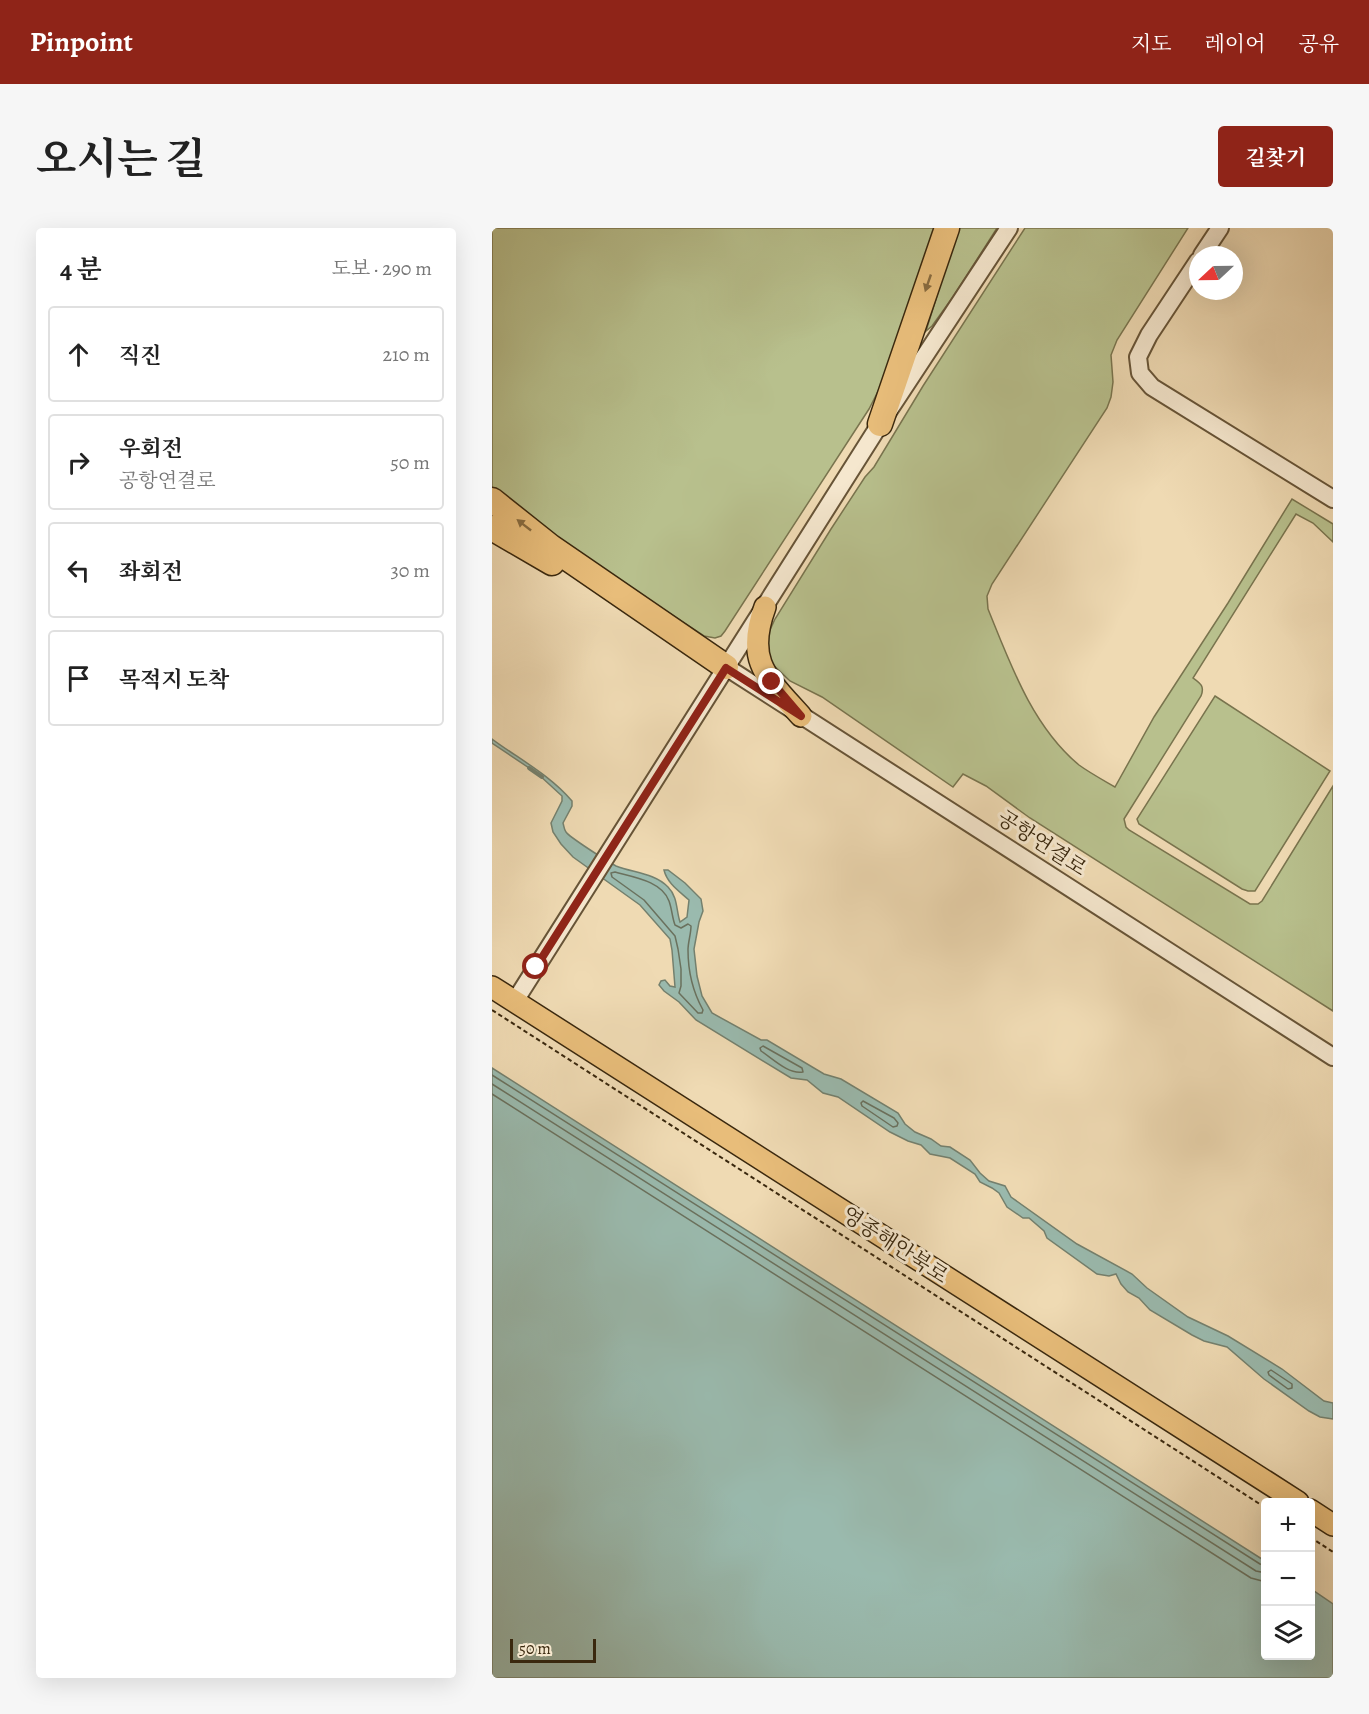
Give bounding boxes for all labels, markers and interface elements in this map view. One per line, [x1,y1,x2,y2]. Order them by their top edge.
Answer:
text: Pinpoint [30,23,133,61]
text: 지도 [1131,30,1172,58]
text: 레이어 [1205,30,1265,58]
text: 공유 [1298,30,1339,58]
button: 길찾기 [1218,126,1333,187]
text: 오시는 길 [36,130,206,187]
north arrow [1189,246,1243,300]
text: 4 분 [60,252,102,287]
text: 도보 · 290 m [332,255,432,282]
one-way arrow [922,274,932,292]
icon: ahead [62,338,95,371]
text: 직진 [119,341,162,371]
text: 210 m [382,341,430,368]
text: 우회전 [119,434,183,464]
icon: right [62,446,95,479]
text: 50 m [390,449,430,476]
text: 공항연결로 [119,467,216,494]
one-way arrow [516,520,531,532]
icon: left [62,554,95,587]
text: 좌회전 [119,557,183,587]
text: 30 m [390,557,430,584]
icon: arrive [62,662,95,695]
text: 목적지 도착 [119,665,229,695]
route end [758,668,784,694]
street label: 공항연결로 [992,804,1092,882]
route start [522,953,548,979]
street label: 영종해안북로 [836,1200,954,1290]
map controls [1261,1498,1315,1660]
button: + [1261,1498,1315,1552]
button: − [1261,1552,1315,1606]
button: layers [1261,1606,1315,1660]
scale bar [510,1636,596,1664]
text: 50 m [519,1638,551,1660]

